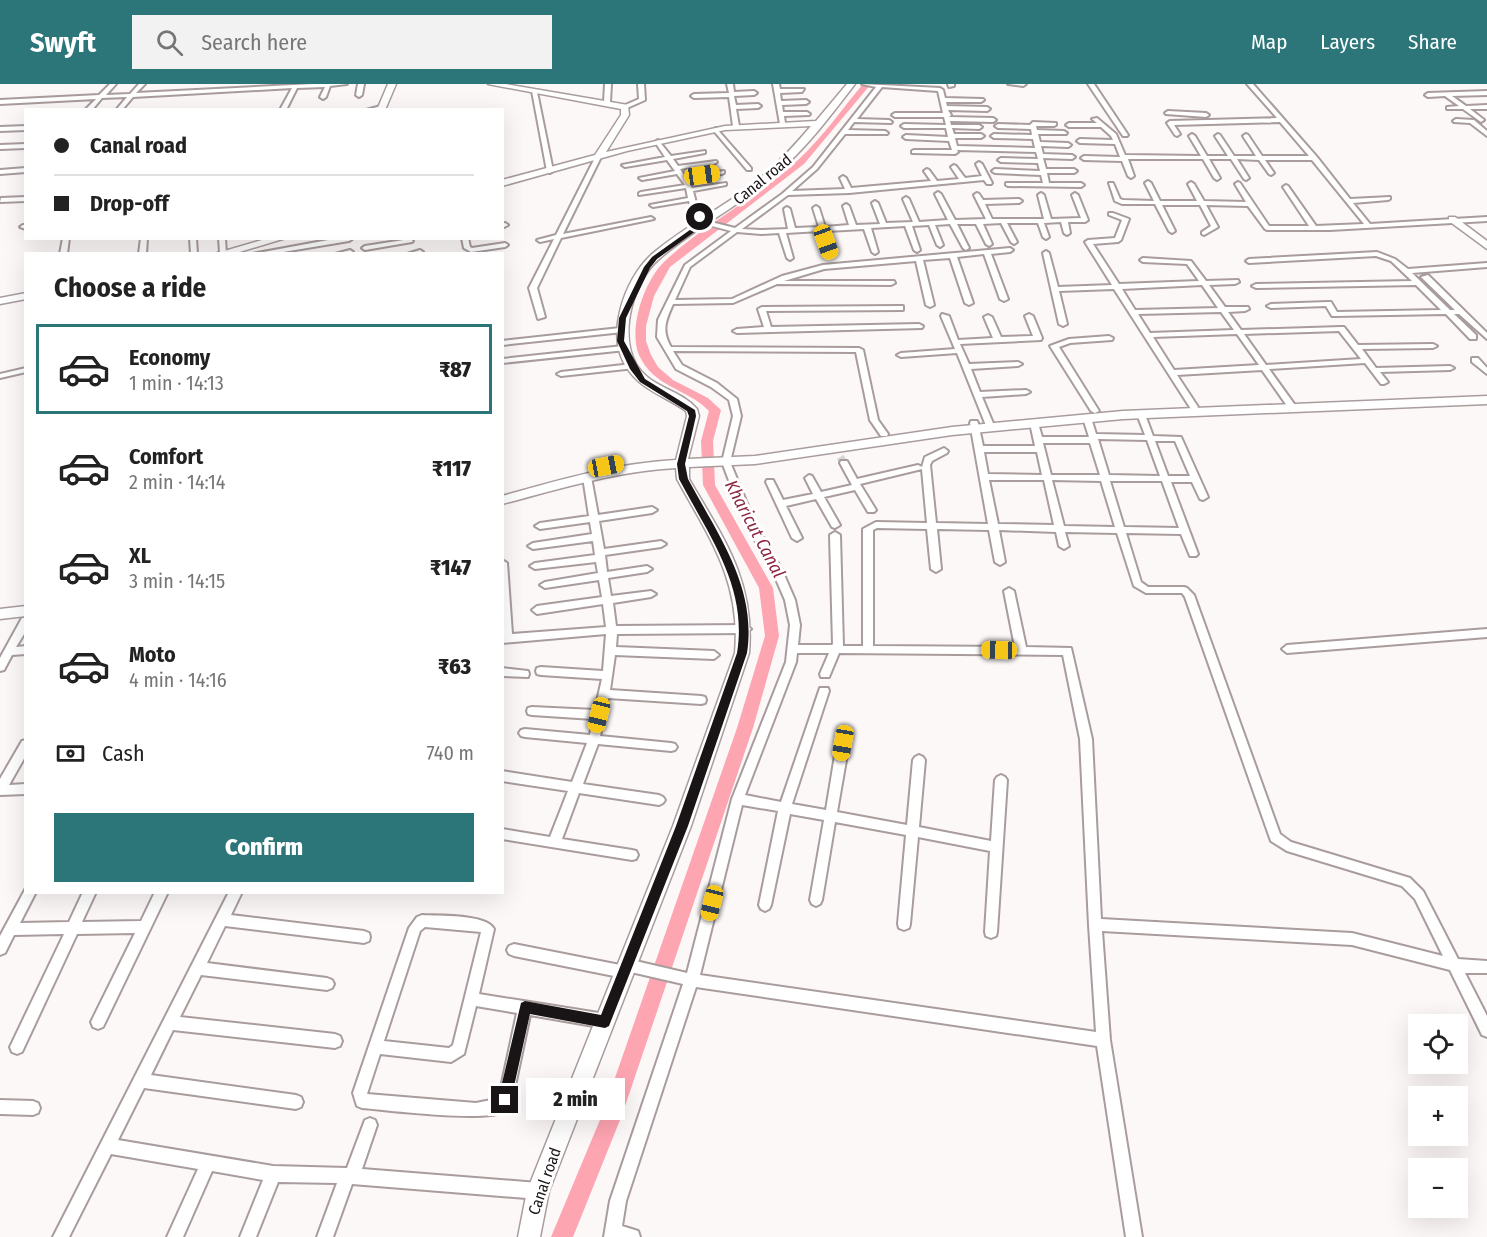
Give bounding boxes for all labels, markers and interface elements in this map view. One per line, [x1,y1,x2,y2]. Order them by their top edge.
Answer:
search box [132,15,552,69]
text: Swyft [30,26,96,59]
icon: search [153,26,186,59]
text: Search here [201,29,307,56]
text: Map [1251,29,1287,55]
text: Layers [1320,29,1375,55]
text: Share [1408,29,1457,55]
text: Canal road [90,132,187,159]
street label: Canal road [729,150,795,209]
car [683,164,721,186]
text: Drop-off [90,190,169,217]
route start [686,203,713,230]
car [811,222,841,262]
text: Choose a ride [54,272,206,304]
icon: car [57,342,111,396]
text: Economy [129,344,210,371]
text: ₹87 [439,356,471,383]
text: 1 min · 14:13 [129,371,224,395]
icon: car [57,441,111,495]
text: Comfort [129,443,203,470]
car [587,454,625,478]
text: ₹117 [432,455,471,482]
text: 2 min · 14:14 [129,470,226,494]
water label: Kharicut Canal [720,476,790,582]
icon: car [57,540,111,594]
text: XL [129,542,151,569]
text: ₹147 [430,554,471,581]
text: 3 min · 14:15 [129,569,225,593]
icon: car [57,639,111,693]
text: Moto [129,641,176,668]
car [981,641,1017,659]
text: ₹63 [438,653,471,680]
text: 4 min · 14:16 [129,668,227,692]
car [586,695,612,735]
car [831,724,855,762]
icon: cash [54,737,87,770]
text: Cash [102,740,145,767]
text: 740 m [426,741,474,765]
button: Confirm [54,813,474,882]
car [699,883,725,923]
map controls [1408,1014,1468,1218]
button: locate [1408,1014,1468,1074]
callout: 2 min [526,1079,625,1121]
route end [491,1086,518,1113]
button: + [1408,1086,1468,1146]
text: 2 min [553,1087,598,1111]
street label: Canal road [524,1145,565,1217]
button: − [1408,1158,1468,1218]

